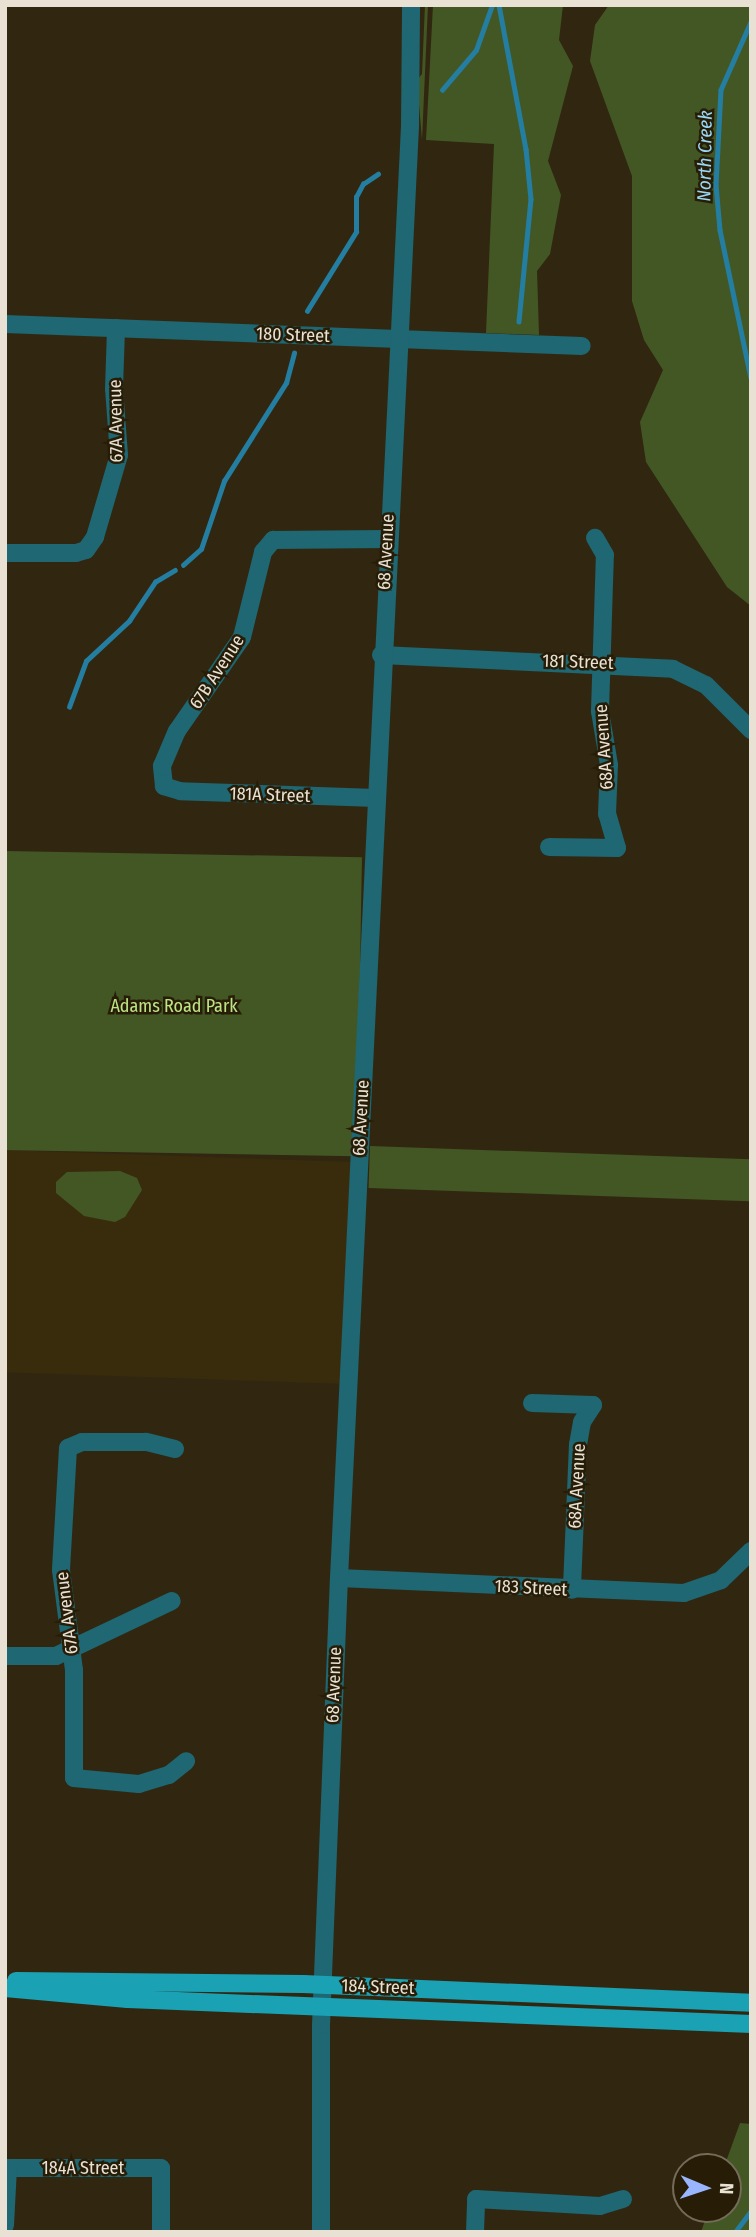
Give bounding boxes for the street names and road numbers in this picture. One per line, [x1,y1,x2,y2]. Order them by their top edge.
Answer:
street label: 180 Street [256,323,330,347]
street label: 67A Avenue [104,379,128,463]
street label: 68 Avenue [373,513,399,591]
street label: 67B Avenue [185,631,249,713]
street label: 181 Street [542,650,614,674]
street label: 68A Avenue [590,703,618,791]
street label: 181A Street [229,783,311,807]
street label: 68 Avenue [348,1079,374,1157]
street label: 68A Avenue [564,1443,590,1529]
street label: 67A Avenue [51,1570,83,1656]
street label: 183 Street [494,1575,568,1601]
street label: 68 Avenue [322,1647,346,1723]
street label: 184 Street [341,1975,415,1999]
street label: 184A Street [42,2157,124,2179]

